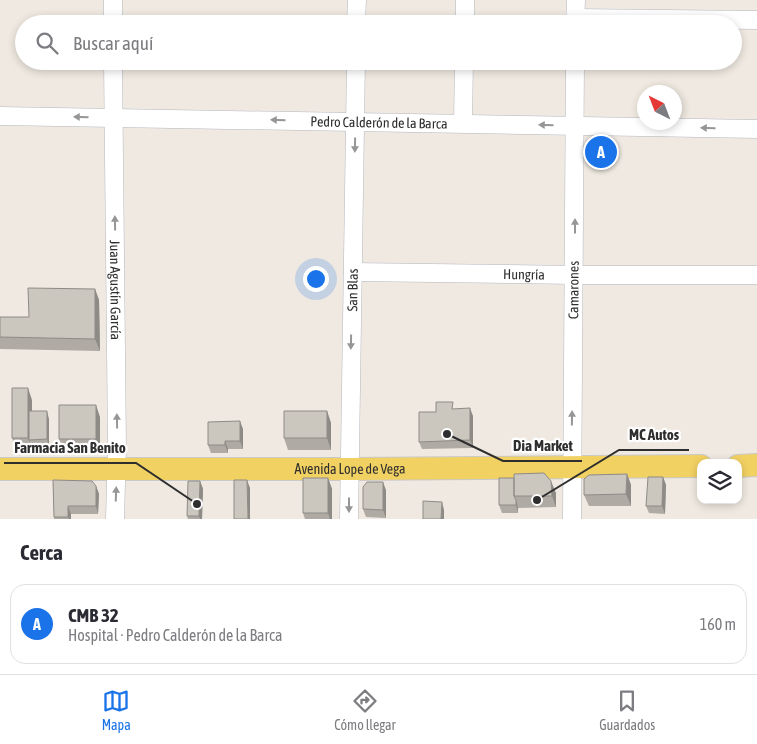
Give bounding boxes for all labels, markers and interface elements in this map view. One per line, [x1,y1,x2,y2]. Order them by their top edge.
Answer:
search box [15,15,742,70]
icon: search [33,29,61,57]
text: Buscar aquí [73,32,153,54]
north arrow [637,85,682,130]
one-way arrow [73,113,89,121]
street label: Pedro Calderón de la Barca [310,113,448,132]
one-way arrow [270,116,286,124]
one-way arrow [538,121,554,129]
one-way arrow [700,124,716,132]
pin: A [585,133,617,171]
one-way arrow [351,137,359,153]
one-way arrow [111,215,119,231]
one-way arrow [571,218,579,234]
street label: Juan Agustín García [107,240,124,340]
street label: Camarones [565,261,582,319]
your location [303,266,329,292]
street label: Hungría [503,266,545,283]
street label: San Blas [344,268,361,312]
one-way arrow [347,335,355,351]
one-way arrow [569,410,577,426]
one-way arrow [113,412,121,428]
callout: MC Autos [619,420,689,450]
text: MC Autos [629,426,680,443]
callout: Dia Market [503,431,582,461]
callout: Farmacia San Benito [4,433,136,463]
text: Dia Market [513,437,574,454]
text: Farmacia San Benito [14,439,126,456]
map controls [697,459,742,504]
button: layers [697,459,742,504]
street label: Avenida Lope de Vega [295,461,406,477]
one-way arrow [113,486,121,502]
one-way arrow [345,497,353,513]
text: Cerca [20,540,63,564]
text: CMB 32 [68,604,119,626]
text: A [33,615,41,633]
text: 160 m [700,615,736,633]
text: Hospital · Pedro Calderón de la Barca [68,626,282,644]
tab: Mapa [102,687,131,733]
tab: Cómo llegar [334,687,396,733]
tab: Guardados [599,687,655,733]

